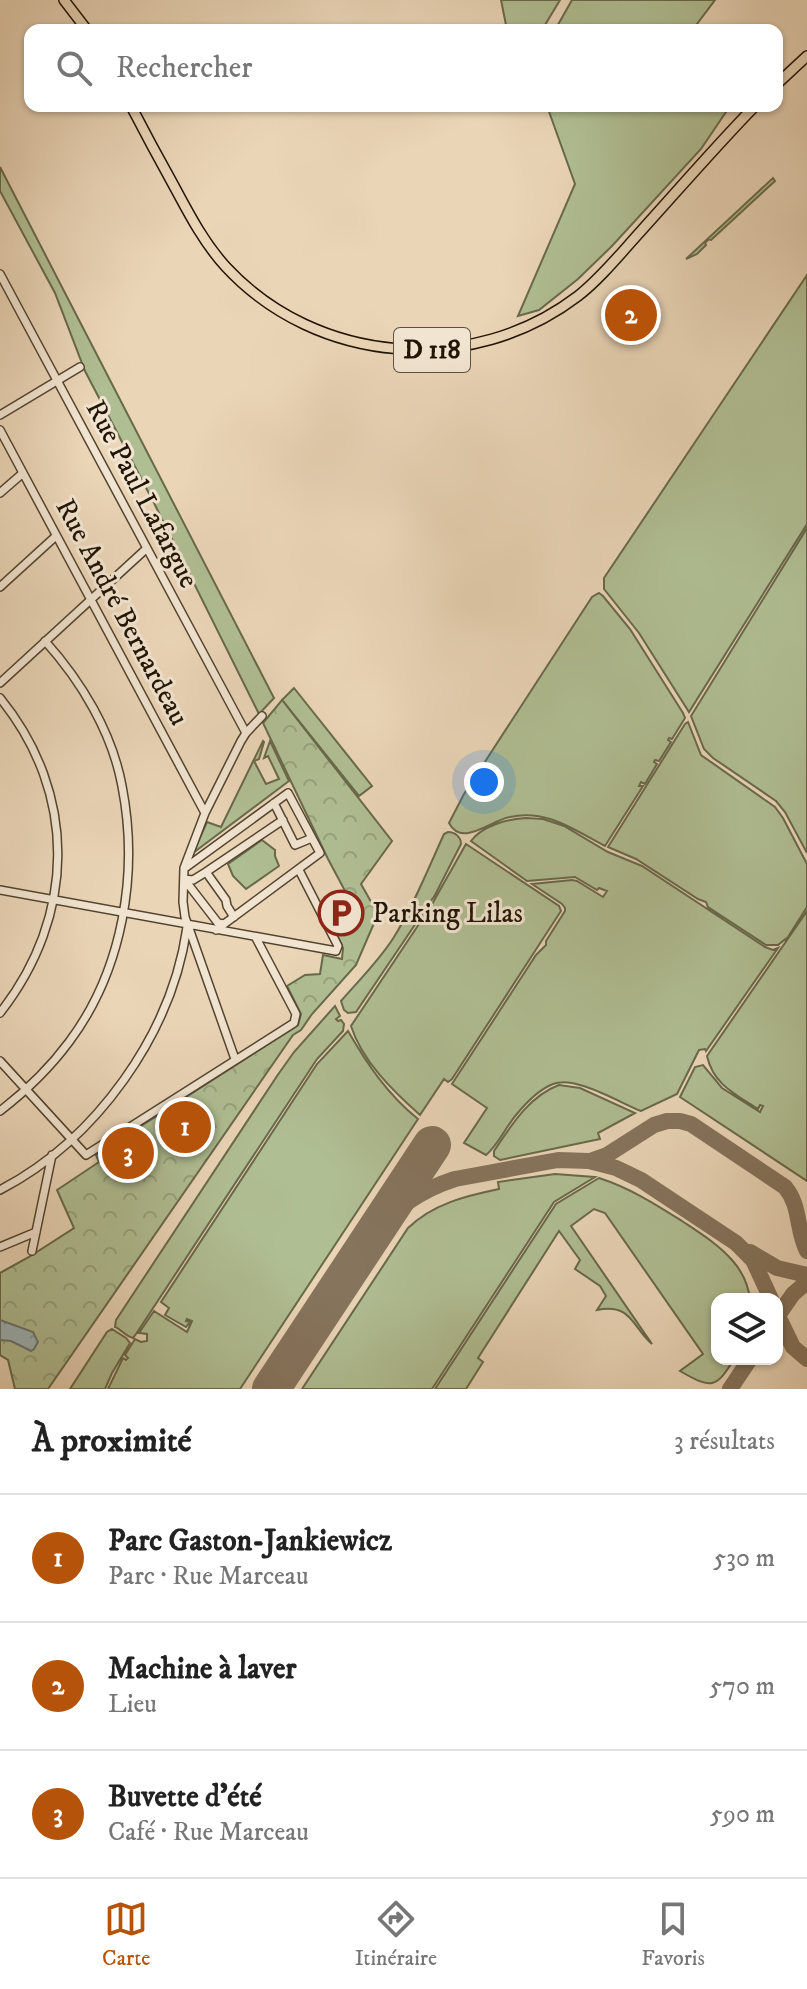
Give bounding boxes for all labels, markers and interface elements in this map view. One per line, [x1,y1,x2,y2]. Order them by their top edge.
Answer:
search box [24,24,783,112]
icon: search [52,46,96,90]
text: Rechercher [116,50,252,87]
pin: 2 [605,285,657,345]
road number: D 118 [394,328,470,372]
street label: Rue Paul Lafargue [78,394,206,594]
street label: Rue André Bernardeau [47,493,197,731]
your location [464,762,504,802]
parking icon: Parking Lilas [317,889,365,937]
place label: Parking Lilas [372,896,523,931]
pin: 1 [159,1097,211,1157]
pin: 3 [102,1123,154,1183]
map controls [711,1293,783,1365]
button: layers [711,1293,783,1365]
text: À proximité [32,1420,192,1462]
text: 3 résultats [674,1425,775,1458]
text: Parc Gaston-Jankiewicz [108,1523,392,1560]
text: 1 [53,1542,63,1575]
text: 530 m [713,1542,775,1575]
text: Parc · Rue Marceau [108,1560,308,1593]
text: Machine à laver [108,1651,297,1688]
text: 2 [52,1670,64,1703]
text: 570 m [709,1670,775,1703]
text: Lieu [108,1688,157,1721]
text: Buvette d'été [108,1779,262,1816]
text: 3 [53,1798,63,1831]
text: 590 m [710,1798,775,1831]
text: Café · Rue Marceau [108,1816,309,1849]
tab: Carte [102,1897,150,1972]
tab: Itinéraire [355,1897,437,1972]
tab: Favoris [641,1897,705,1972]

